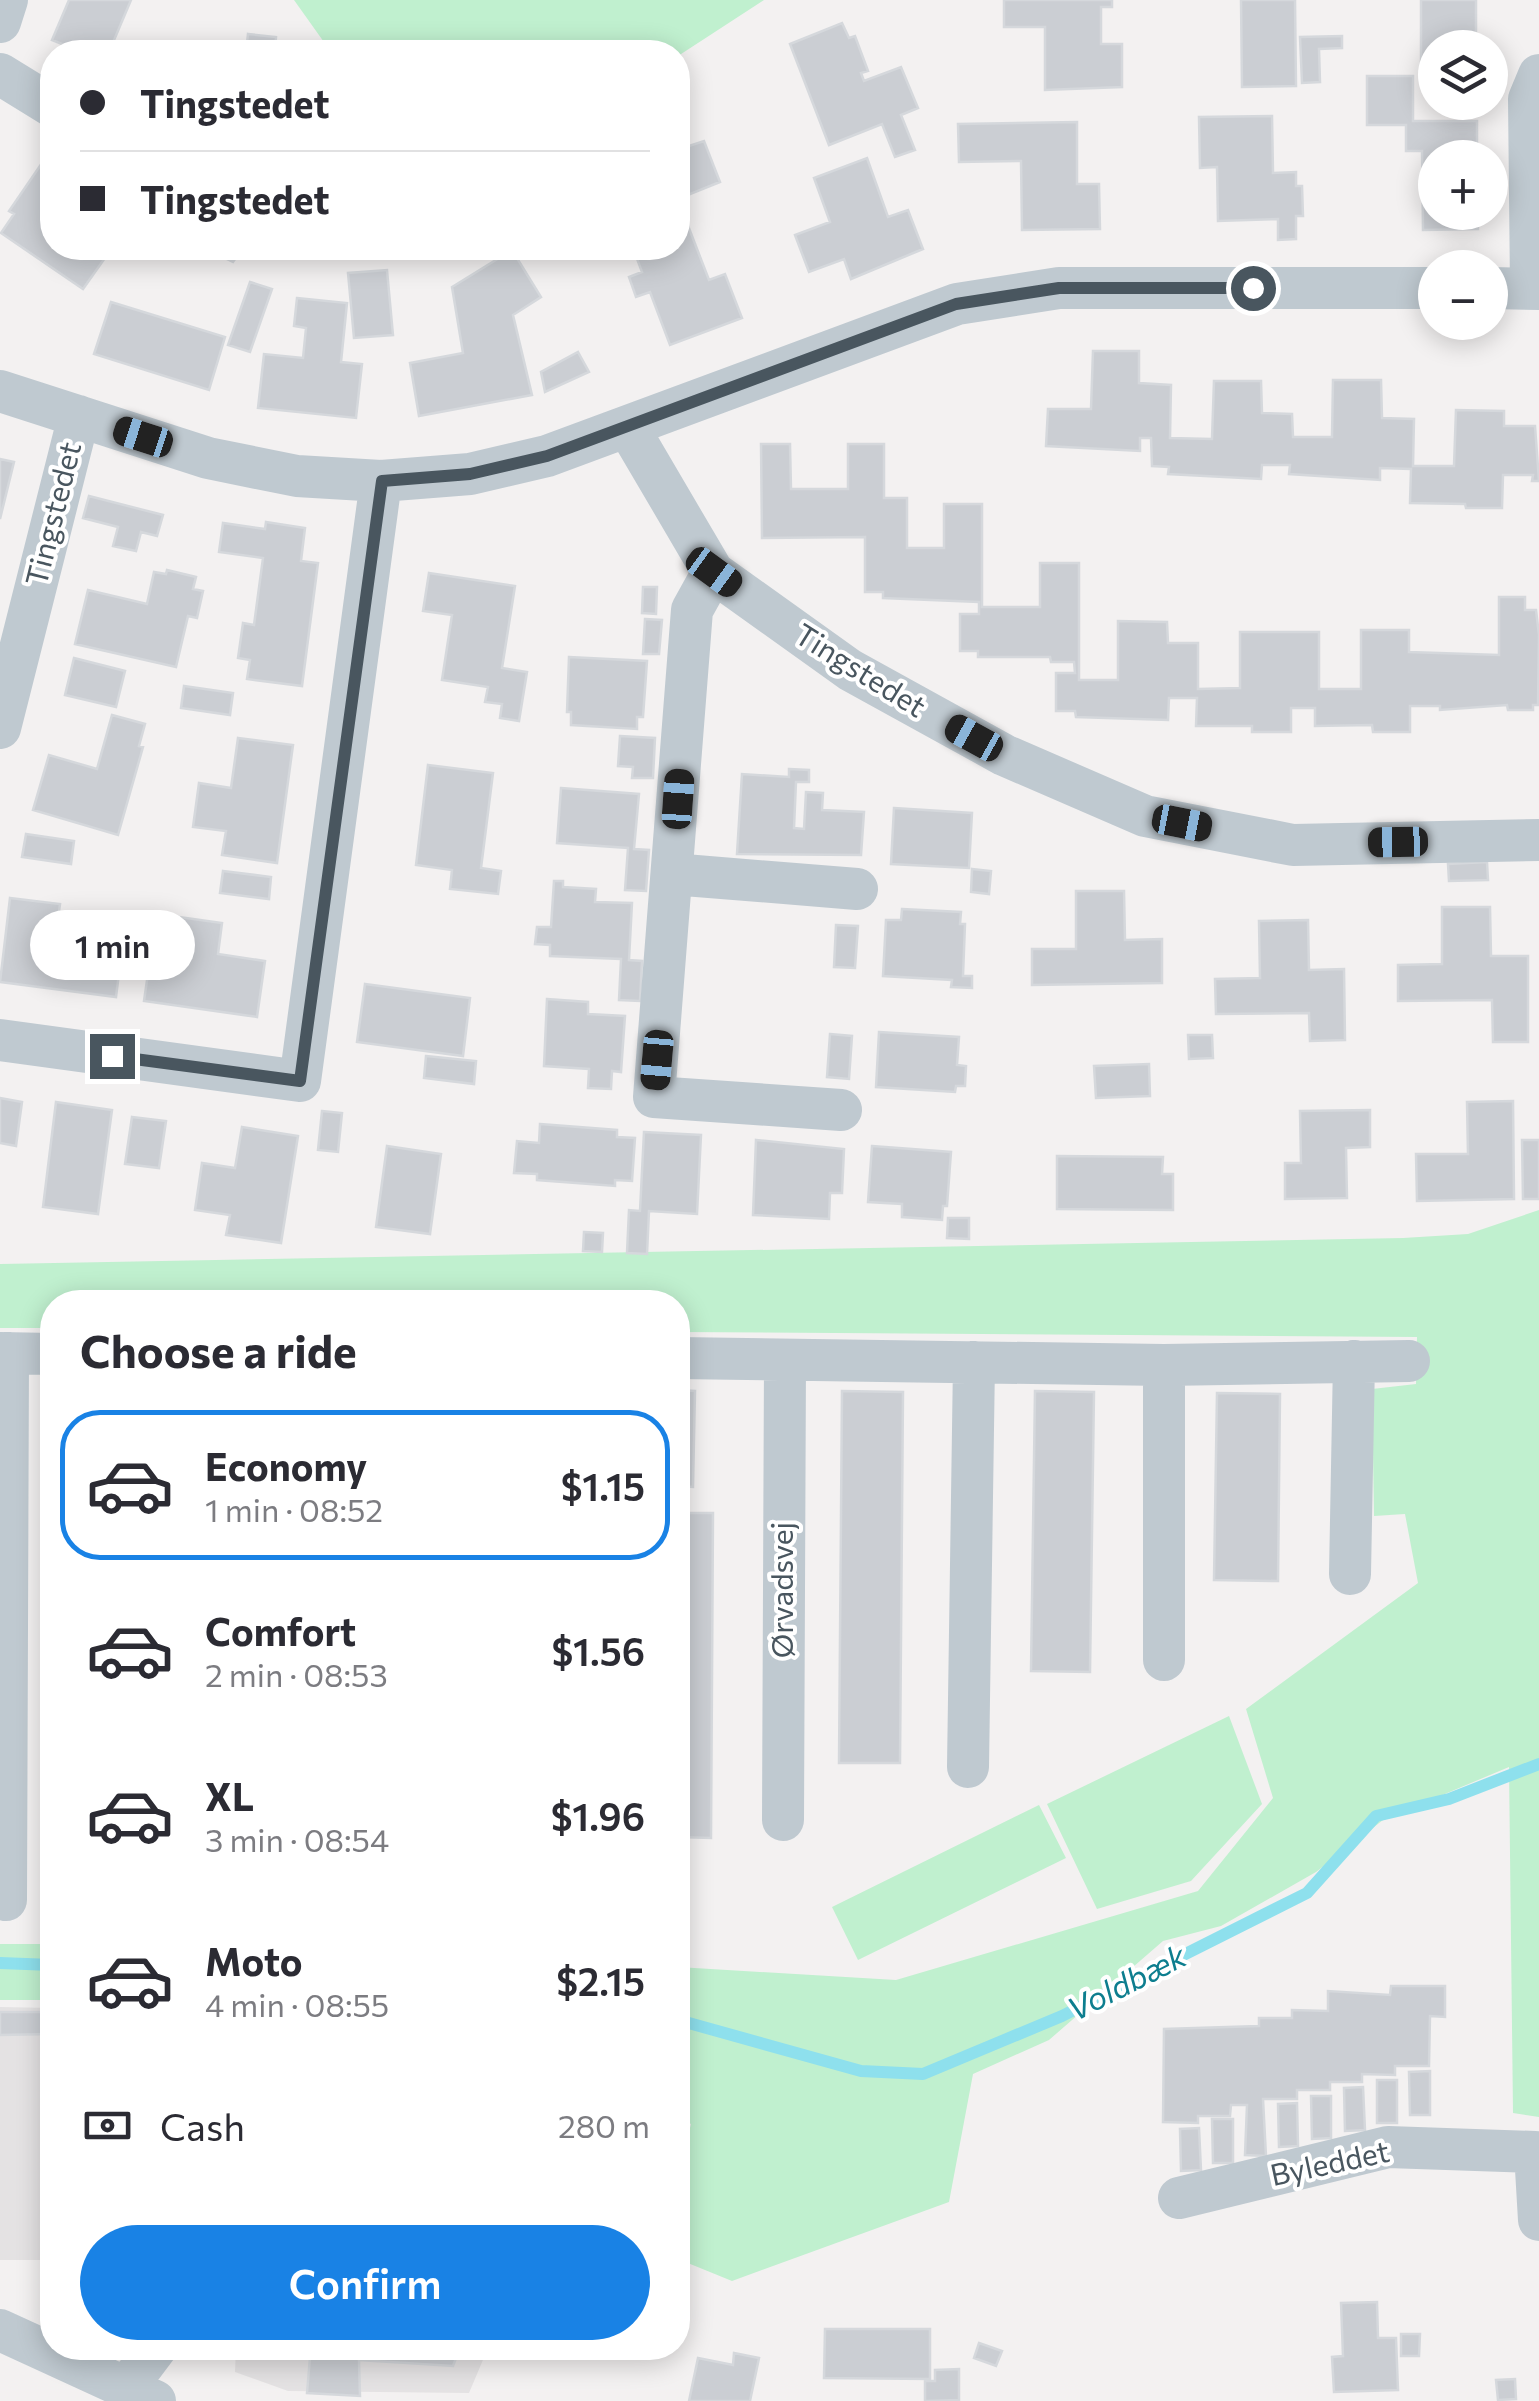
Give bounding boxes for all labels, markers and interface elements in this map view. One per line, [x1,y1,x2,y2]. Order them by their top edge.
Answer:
map controls [1418,30,1508,340]
button: layers [1418,30,1508,120]
text: Tingstedet [140,79,330,126]
button: + [1418,140,1508,230]
text: Tingstedet [140,175,330,222]
button: − [1418,250,1508,340]
route start [1231,266,1276,311]
car [110,413,176,461]
street label: Tingstedet [16,438,87,589]
car [681,542,747,602]
street label: Tingstedet [789,614,934,724]
car [940,710,1008,766]
car [661,768,695,830]
car [1150,803,1214,843]
car [1368,826,1428,858]
callout: 1 min [29,911,194,981]
text: 1 min [75,925,150,965]
car [639,1029,675,1091]
route end [90,1034,135,1079]
text: Choose a ride [80,1322,357,1377]
icon: car [85,1440,175,1530]
text: Economy [205,1442,367,1489]
text: $1.15 [561,1462,645,1509]
text: 1 min · 08:52 [205,1489,383,1529]
street label: Ørvadsvej [762,1522,799,1658]
icon: car [85,1605,175,1695]
text: Comfort [205,1607,356,1654]
text: $1.56 [551,1627,645,1674]
text: 2 min · 08:53 [205,1654,388,1694]
icon: car [85,1770,175,1860]
text: XL [205,1772,254,1819]
text: $1.96 [551,1792,645,1839]
text: 3 min · 08:54 [205,1819,389,1859]
water label: Voldbæk [1060,1934,1193,2028]
icon: car [85,1935,175,2025]
text: Moto [205,1937,303,1984]
text: $2.15 [556,1957,645,2004]
text: 4 min · 08:55 [205,1984,389,2024]
icon: cash [80,2098,135,2153]
text: Cash [160,2102,245,2149]
text: 280 m [558,2105,650,2145]
street label: Byleddet [1267,2131,1392,2192]
button: Confirm [80,2225,650,2340]

